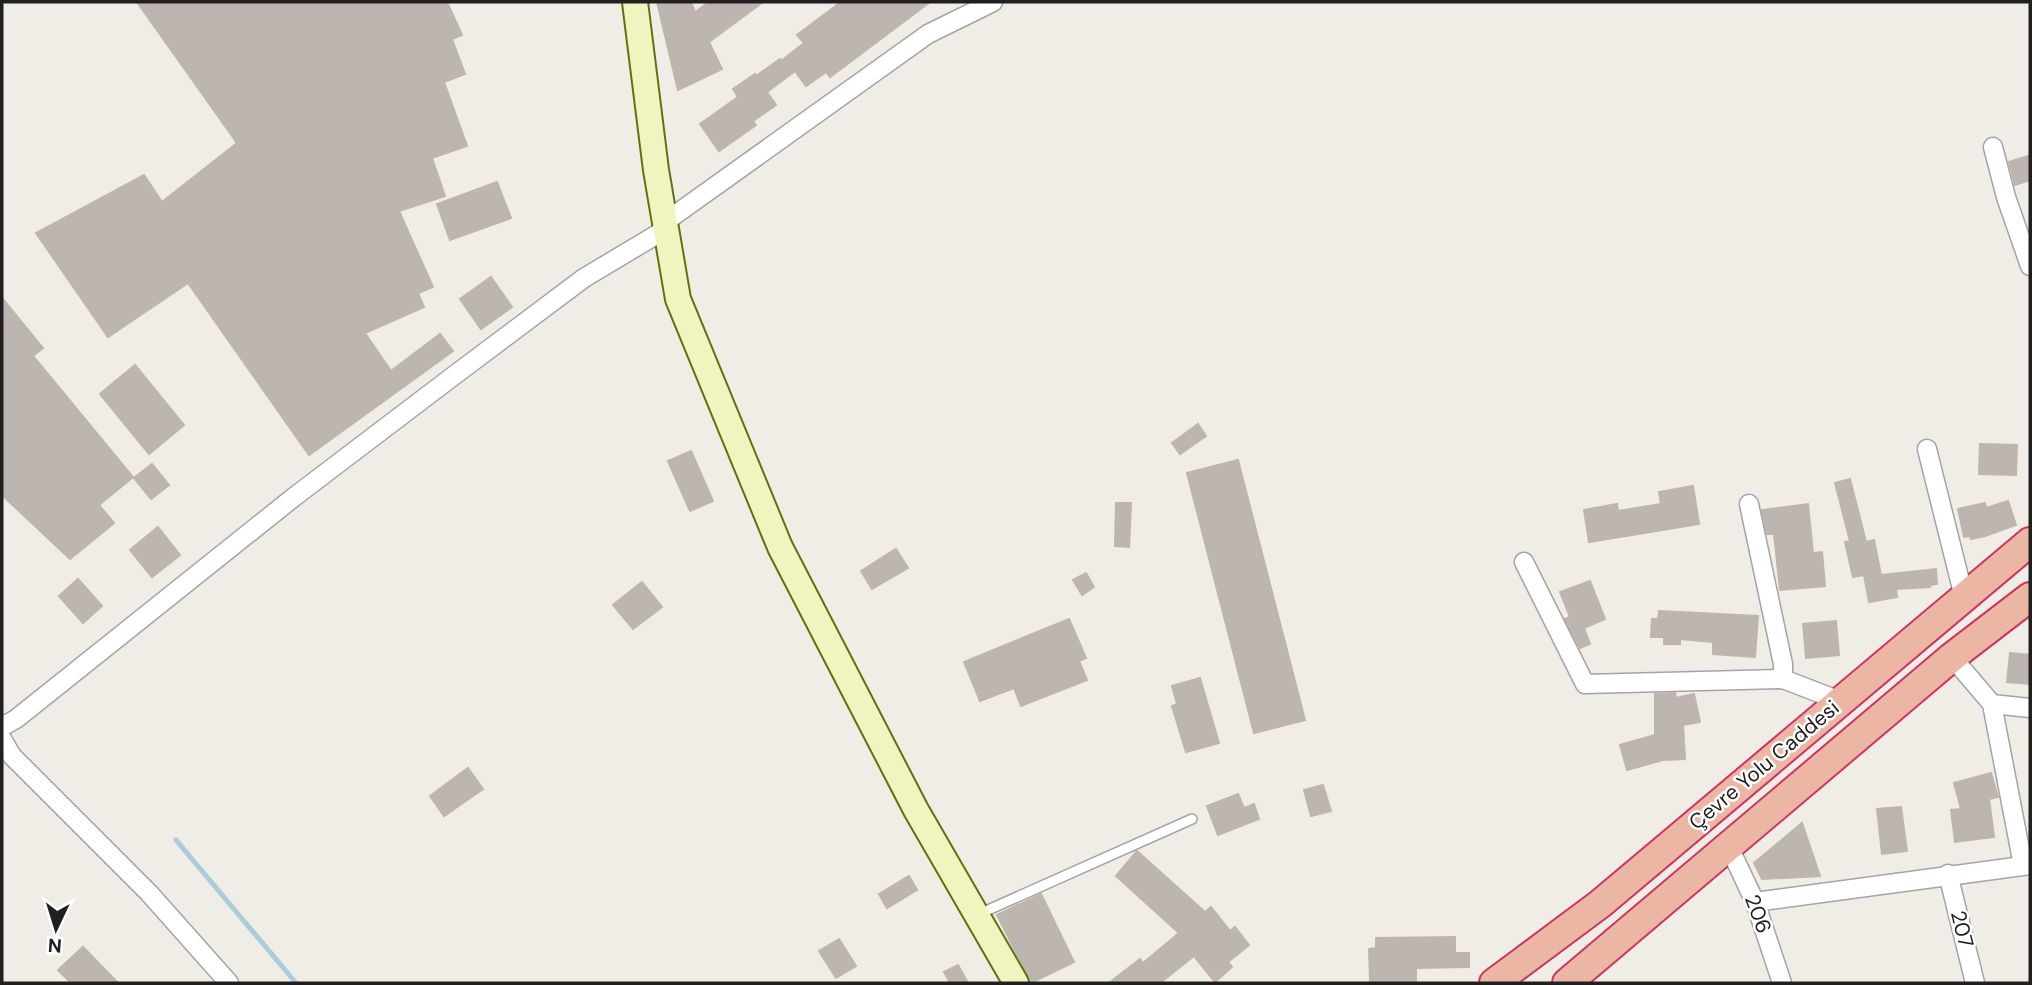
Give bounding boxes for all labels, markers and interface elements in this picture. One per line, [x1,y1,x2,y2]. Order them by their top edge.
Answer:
street label: Çevre Yolu Caddesi [1683,694,1845,836]
street label: 206 [1738,891,1778,937]
north arrow [21,894,91,964]
street label: 207 [1944,908,1980,950]
text: N [47,933,63,958]

